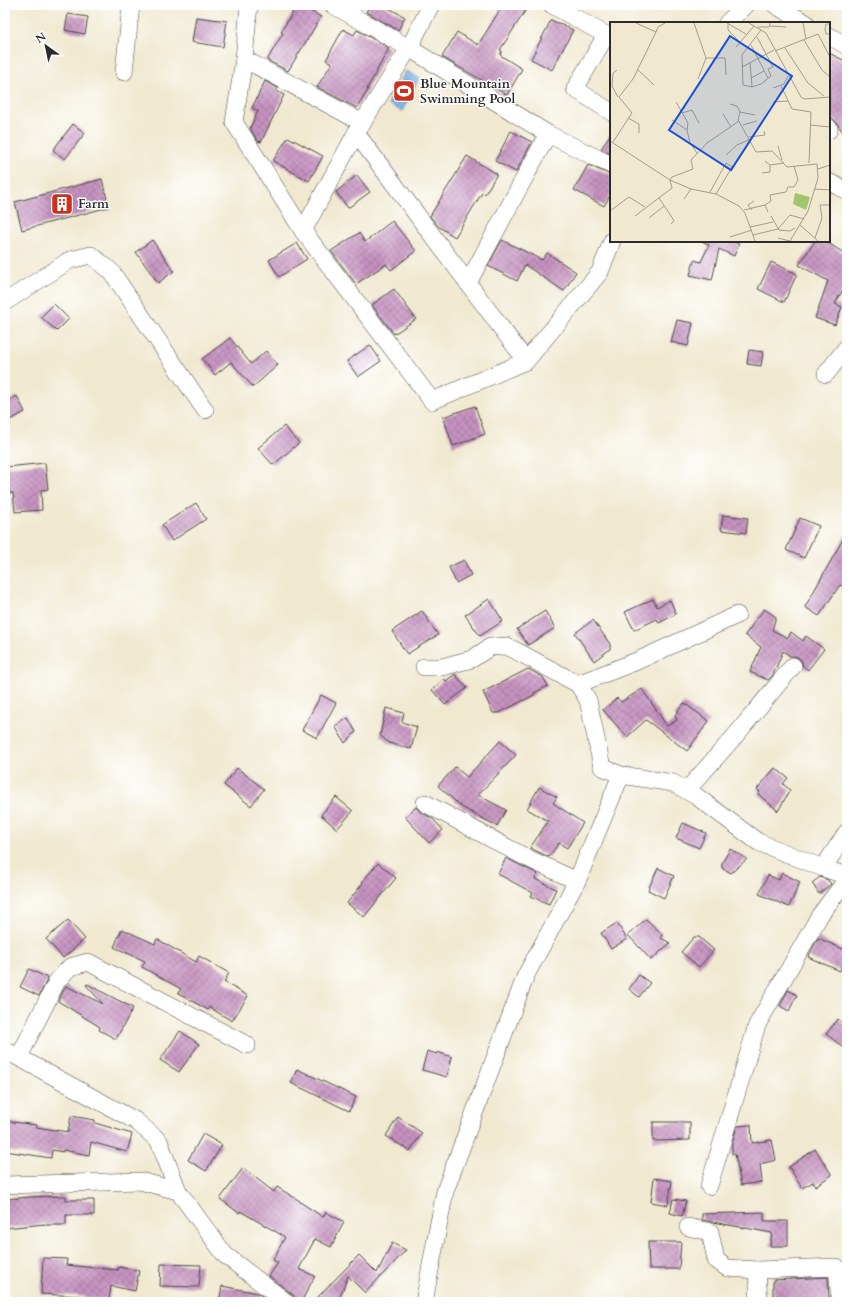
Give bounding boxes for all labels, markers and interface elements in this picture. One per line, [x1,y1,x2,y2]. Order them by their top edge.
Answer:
inset map [610,22,830,242]
north arrow [26,26,66,66]
text: N [33,29,49,47]
place label: Blue Mountain Swimming Pool [420,75,516,108]
sports icon: Blue Mountain Swimming Pool [391,78,417,104]
building icon: Farm [49,191,75,217]
place label: Farm [78,195,109,213]

